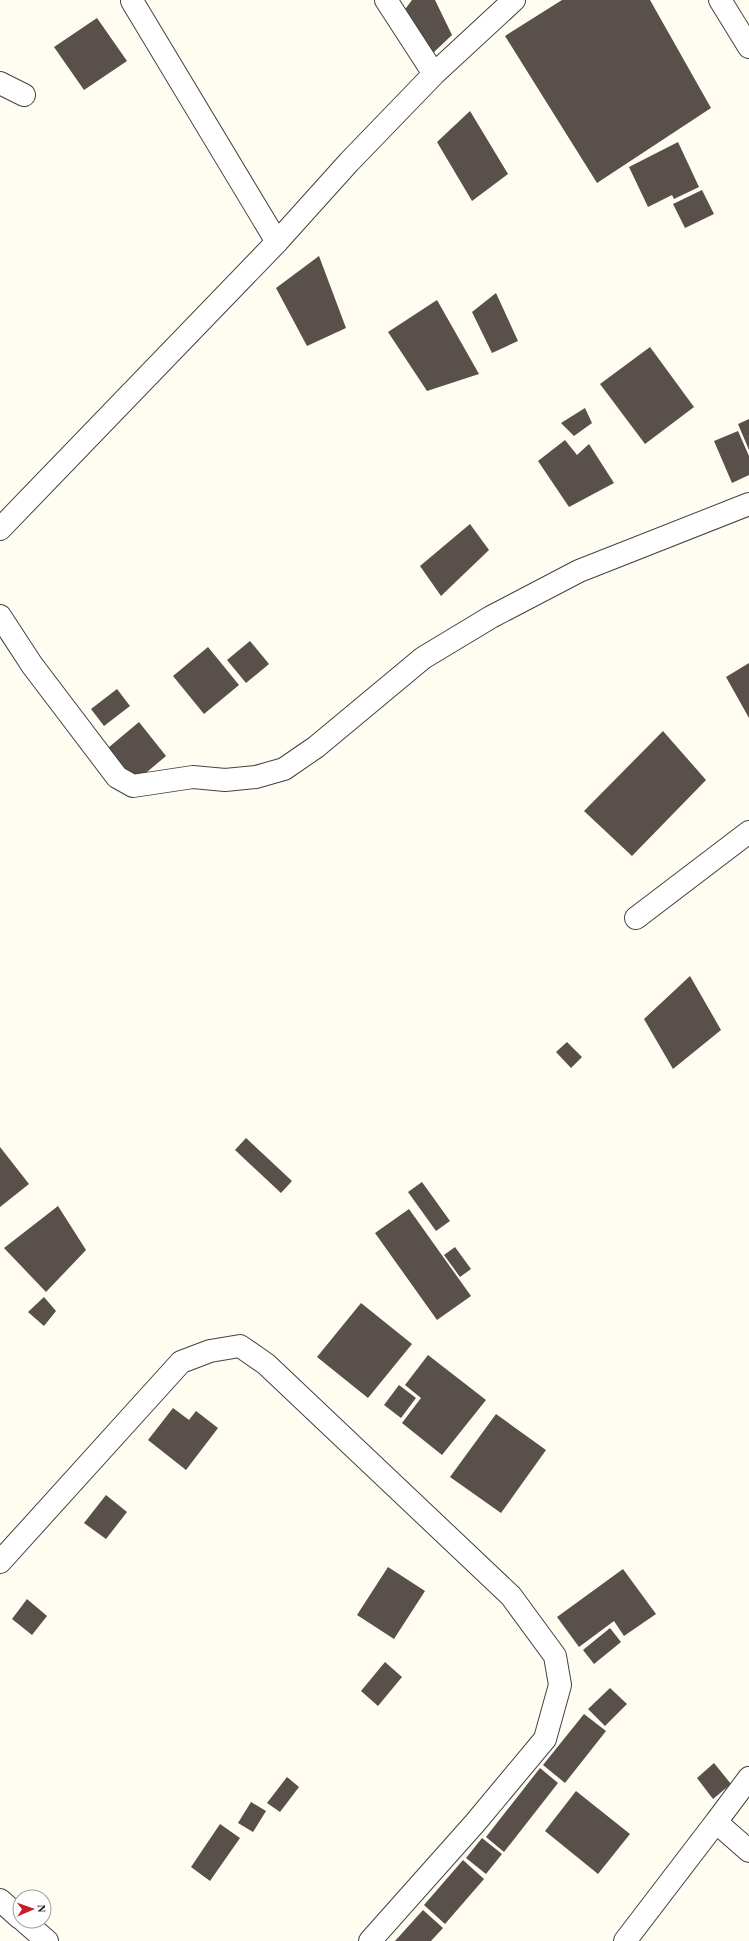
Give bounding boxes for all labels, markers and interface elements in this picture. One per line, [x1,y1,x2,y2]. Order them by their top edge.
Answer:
north arrow [12,1889,52,1929]
text: N [36,1904,48,1913]

